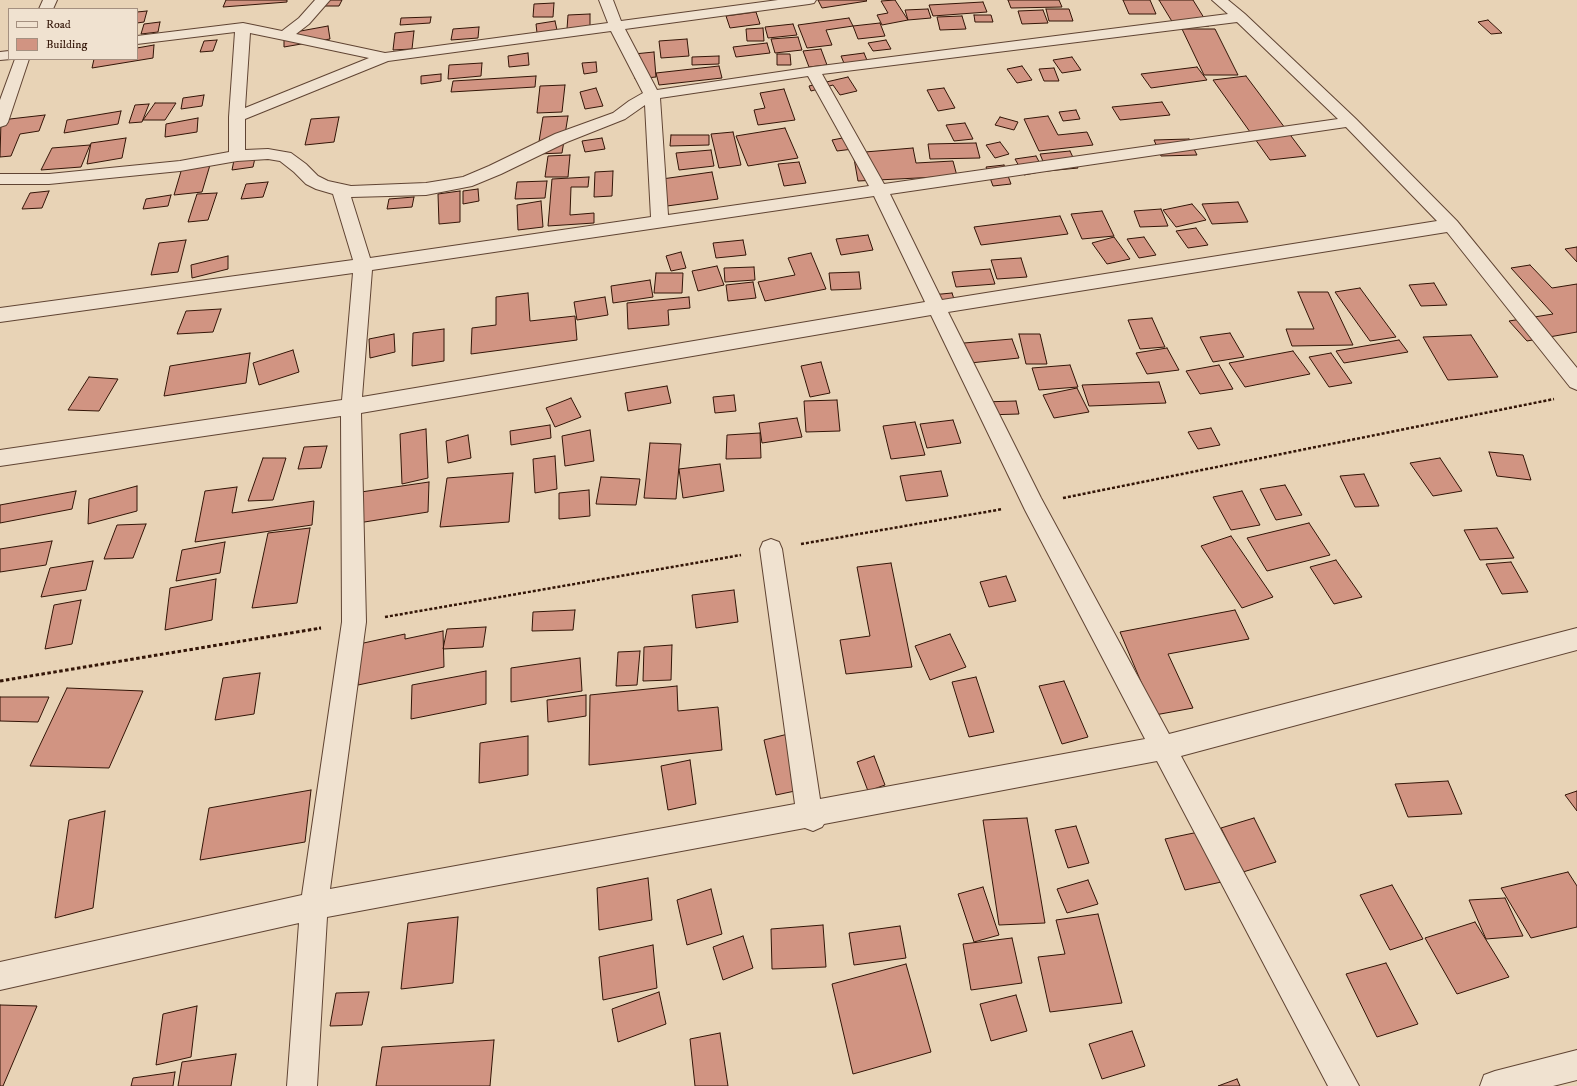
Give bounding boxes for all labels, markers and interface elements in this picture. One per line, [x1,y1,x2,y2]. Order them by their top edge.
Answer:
legend [8,8,138,60]
text: Road [46,17,71,32]
text: Building [46,37,87,52]

